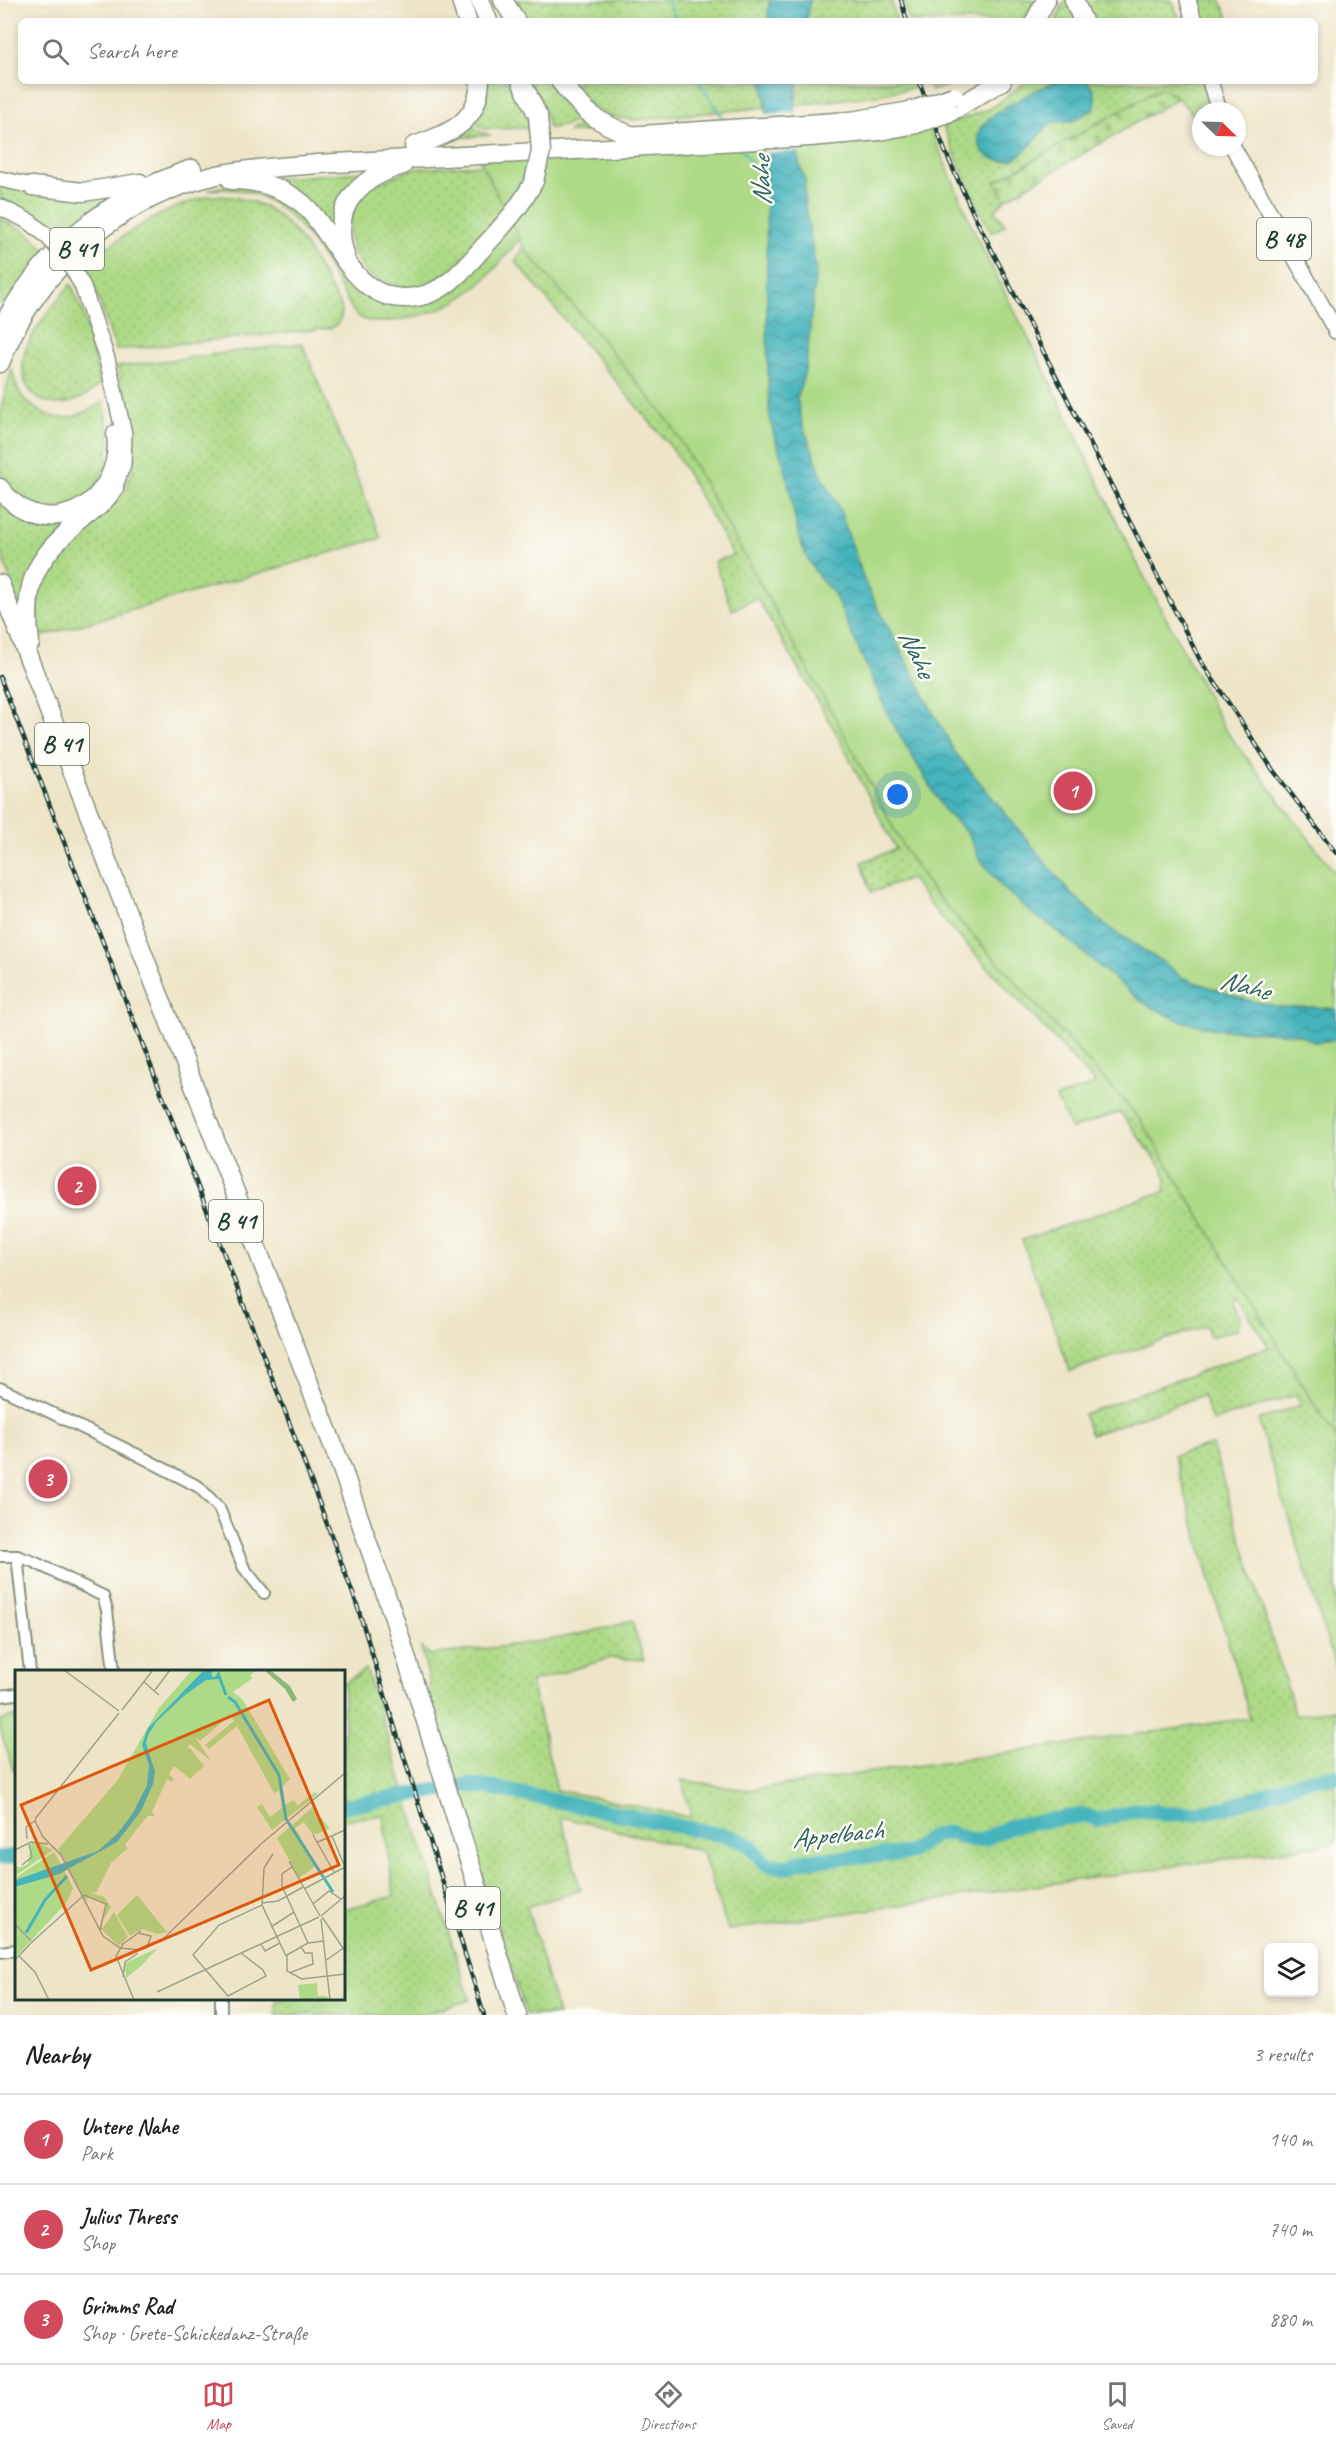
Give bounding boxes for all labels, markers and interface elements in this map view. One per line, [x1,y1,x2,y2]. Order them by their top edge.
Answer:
search box [18,18,1318,84]
icon: search [39,35,72,68]
text: Search here [87,37,177,65]
north arrow [1192,102,1246,156]
water label: Nahe [743,152,778,206]
road number: B 48 [1257,218,1311,260]
road number: B 41 [50,228,104,270]
water label: Nahe [891,623,945,686]
road number: B 41 [35,723,89,765]
pin: 1 [1054,768,1092,814]
your location [883,780,912,809]
water label: Nahe [1217,962,1277,1009]
pin: 2 [58,1164,97,1208]
road number: B 41 [209,1200,263,1242]
pin: 3 [28,1456,68,1502]
inset map [15,1670,345,2000]
water label: Appelbach [790,1812,886,1856]
road number: B 41 [446,1887,500,1929]
map controls [1264,1943,1318,1997]
button: layers [1264,1943,1318,1997]
text: Nearby [24,2038,89,2071]
text: 3 results [1253,2042,1312,2067]
text: Untere Nahe [81,2113,178,2141]
text: 1 [39,2127,48,2152]
text: 140 m [1269,2127,1312,2152]
text: Park [81,2141,113,2166]
text: Julius Thress [81,2203,176,2231]
text: 2 [39,2217,48,2242]
text: 740 m [1269,2217,1312,2242]
text: Shop [81,2231,115,2256]
text: Grimms Rad [81,2293,173,2321]
text: 3 [39,2307,48,2332]
text: 880 m [1269,2307,1312,2332]
text: Shop · Grete-Schickedanz-Straße [81,2321,307,2346]
tab: Map [202,2378,235,2434]
tab: Directions [640,2378,696,2434]
tab: Saved [1101,2378,1134,2434]

